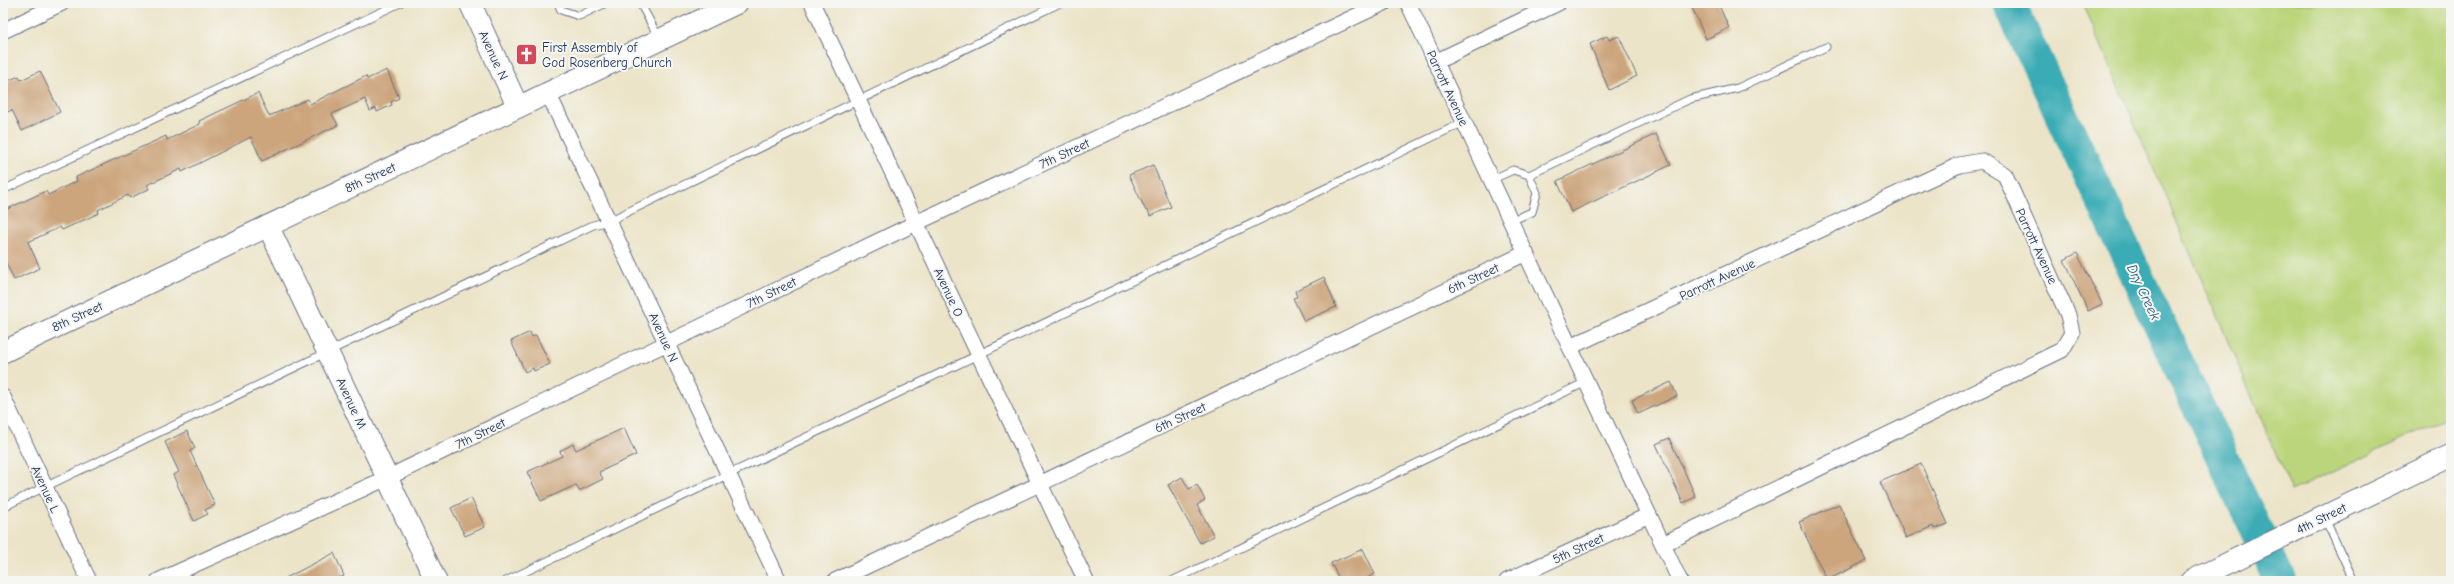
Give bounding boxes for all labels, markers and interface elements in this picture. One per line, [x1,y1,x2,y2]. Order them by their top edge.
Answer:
street label: Avenue N [476,28,511,82]
place label: First Assembly of God Rosenberg Church [542,40,672,70]
church icon: First Assembly of God Rosenberg Church [514,41,540,67]
street label: Parrott Avenue [1423,48,1472,129]
street label: 7th Street [1037,135,1093,172]
street label: 8th Street [342,159,399,196]
street label: Parrott Avenue [2012,206,2061,287]
street label: Parrott Avenue [1677,255,1758,304]
street label: 6th Street [1445,260,1502,297]
water label: Dry Creek [2123,261,2164,323]
street label: Avenue O [931,265,966,319]
street label: 7th Street [744,273,800,311]
street label: 8th Street [49,298,106,335]
street label: Avenue N [646,310,681,364]
street label: Avenue M [333,375,370,431]
street label: 6th Street [1152,399,1209,436]
street label: 7th Street [453,414,509,452]
street label: Avenue L [28,463,63,516]
street label: 4th Street [2294,499,2350,537]
street label: 5th Street [1550,530,1607,567]

